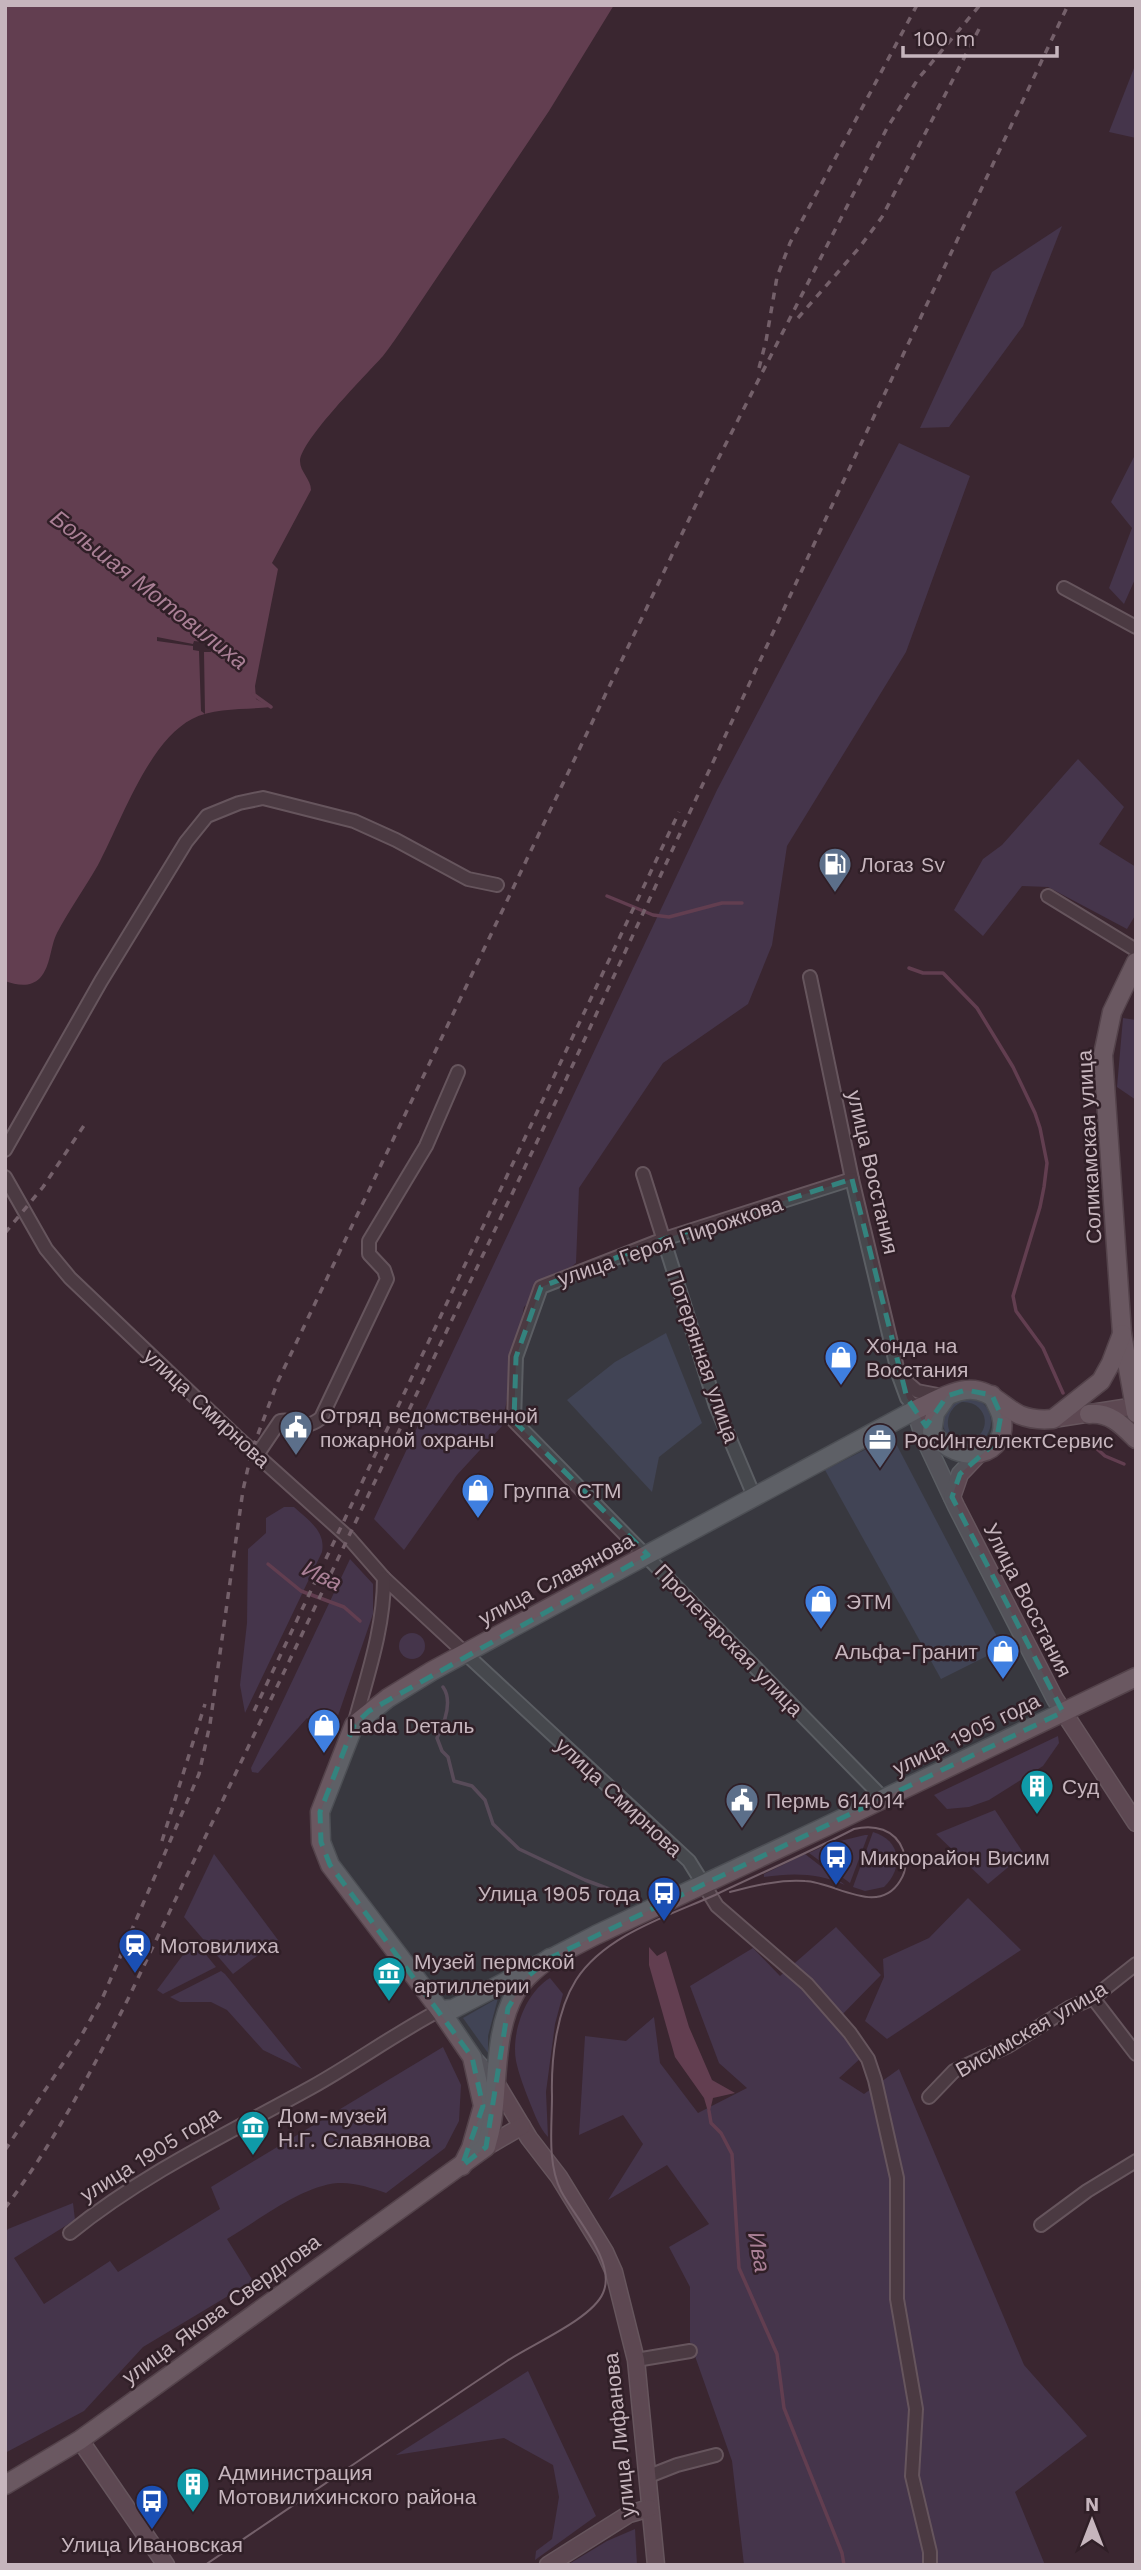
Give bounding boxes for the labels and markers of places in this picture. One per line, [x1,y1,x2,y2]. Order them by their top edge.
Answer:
fuel station icon: Логаз Sv [816,845,854,894]
place label: Логаз Sv [860,852,945,877]
place label: Хонда на Восстания [866,1333,968,1382]
shop icon: Хонда на Восстания [822,1338,860,1387]
place label: Отряд ведомственной пожарной охраны [320,1403,538,1452]
public building icon: Отряд ведомственной пожарной охраны [277,1408,315,1457]
office icon: РосИнтеллектСервис [861,1421,899,1470]
place label: РосИнтеллектСервис [904,1428,1113,1453]
shop icon: Группа СТМ [459,1471,497,1520]
place label: Группа СТМ [503,1478,622,1503]
shop icon: ЭТМ [802,1582,840,1631]
place label: ЭТМ [846,1589,891,1614]
shop icon: Альфа-Гранит [984,1632,1022,1681]
place label: Альфа-Гранит [835,1639,978,1664]
shop icon: Lada Dеталь [305,1706,343,1755]
place label: Lada Dеталь [348,1713,475,1738]
building icon: Суд [1018,1767,1056,1816]
place label: Суд [1062,1774,1099,1799]
public building icon: Пермь 614014 [723,1781,761,1830]
place label: Пермь 614014 [766,1788,905,1813]
bus stop icon: Микрорайон Висим [817,1838,855,1887]
place label: Микрорайон Висим [860,1845,1050,1870]
bus stop icon: Улица 1905 года [645,1874,683,1923]
place label: Улица 1905 года [478,1881,640,1906]
station icon: Мотовилиха [116,1926,154,1975]
place label: Мотовилиха [160,1933,279,1958]
place label: Музей пермской артиллерии [414,1949,575,1998]
museum icon: Музей пермской артиллерии [370,1954,408,2003]
place label: Дом-музей Н.Г. Славянова [278,2103,430,2152]
museum icon: Дом-музей Н.Г. Славянова [234,2108,272,2157]
place label: Администрация Мотовилихинского района [218,2460,477,2509]
building icon: Администрация Мотовилихинского района [174,2465,212,2514]
bus stop icon: Улица Ивановская [133,2482,171,2531]
place label: Улица Ивановская [61,2532,243,2557]

